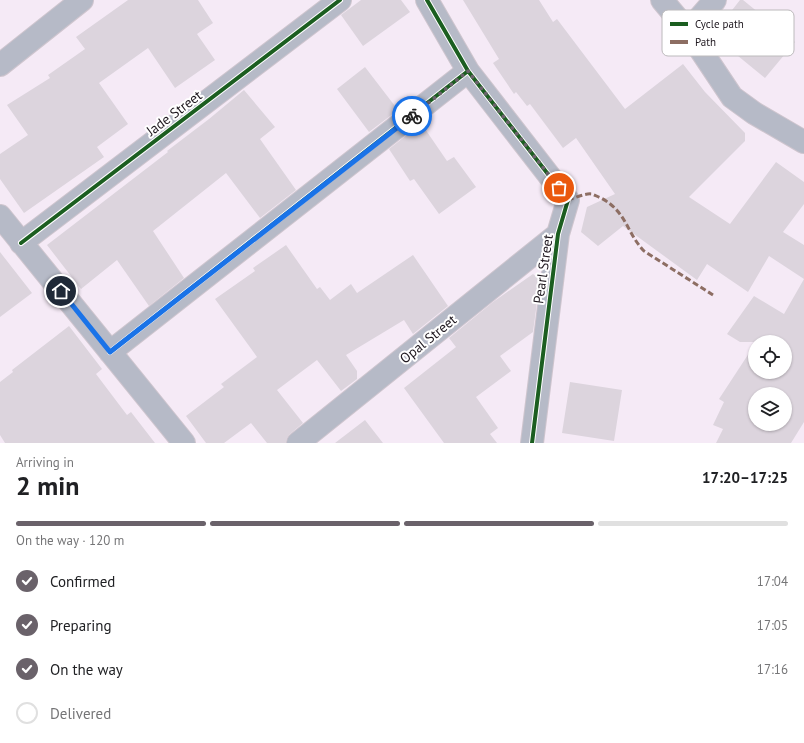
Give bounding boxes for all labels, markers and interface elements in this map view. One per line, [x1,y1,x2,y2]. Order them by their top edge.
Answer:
legend [662,10,794,56]
text: Cycle path [695,17,744,31]
text: Path [695,35,716,49]
street label: Jade Street [142,86,206,140]
courier [392,96,432,136]
icon: bike [401,105,423,127]
pin [542,171,576,205]
icon: bag [548,177,570,199]
street label: Pearl Street [529,233,557,305]
pin [44,274,78,308]
icon: home [50,280,72,302]
street label: Opal Street [396,311,460,367]
map controls [748,335,792,431]
button: locate [748,335,792,379]
button: layers [748,387,792,431]
text: Arriving in [16,454,74,471]
text: 17:20–17:25 [702,468,788,487]
text: 2 min [16,469,79,502]
text: On the way · 120 m [16,532,124,549]
icon: check [16,570,38,592]
text: Confirmed [50,572,115,591]
text: 17:04 [757,573,788,590]
icon: check [16,614,38,636]
text: Preparing [50,616,112,635]
text: 17:05 [757,617,788,634]
icon: check [16,658,38,680]
text: On the way [50,660,123,679]
text: 17:16 [757,661,788,678]
text: Delivered [50,704,111,723]

